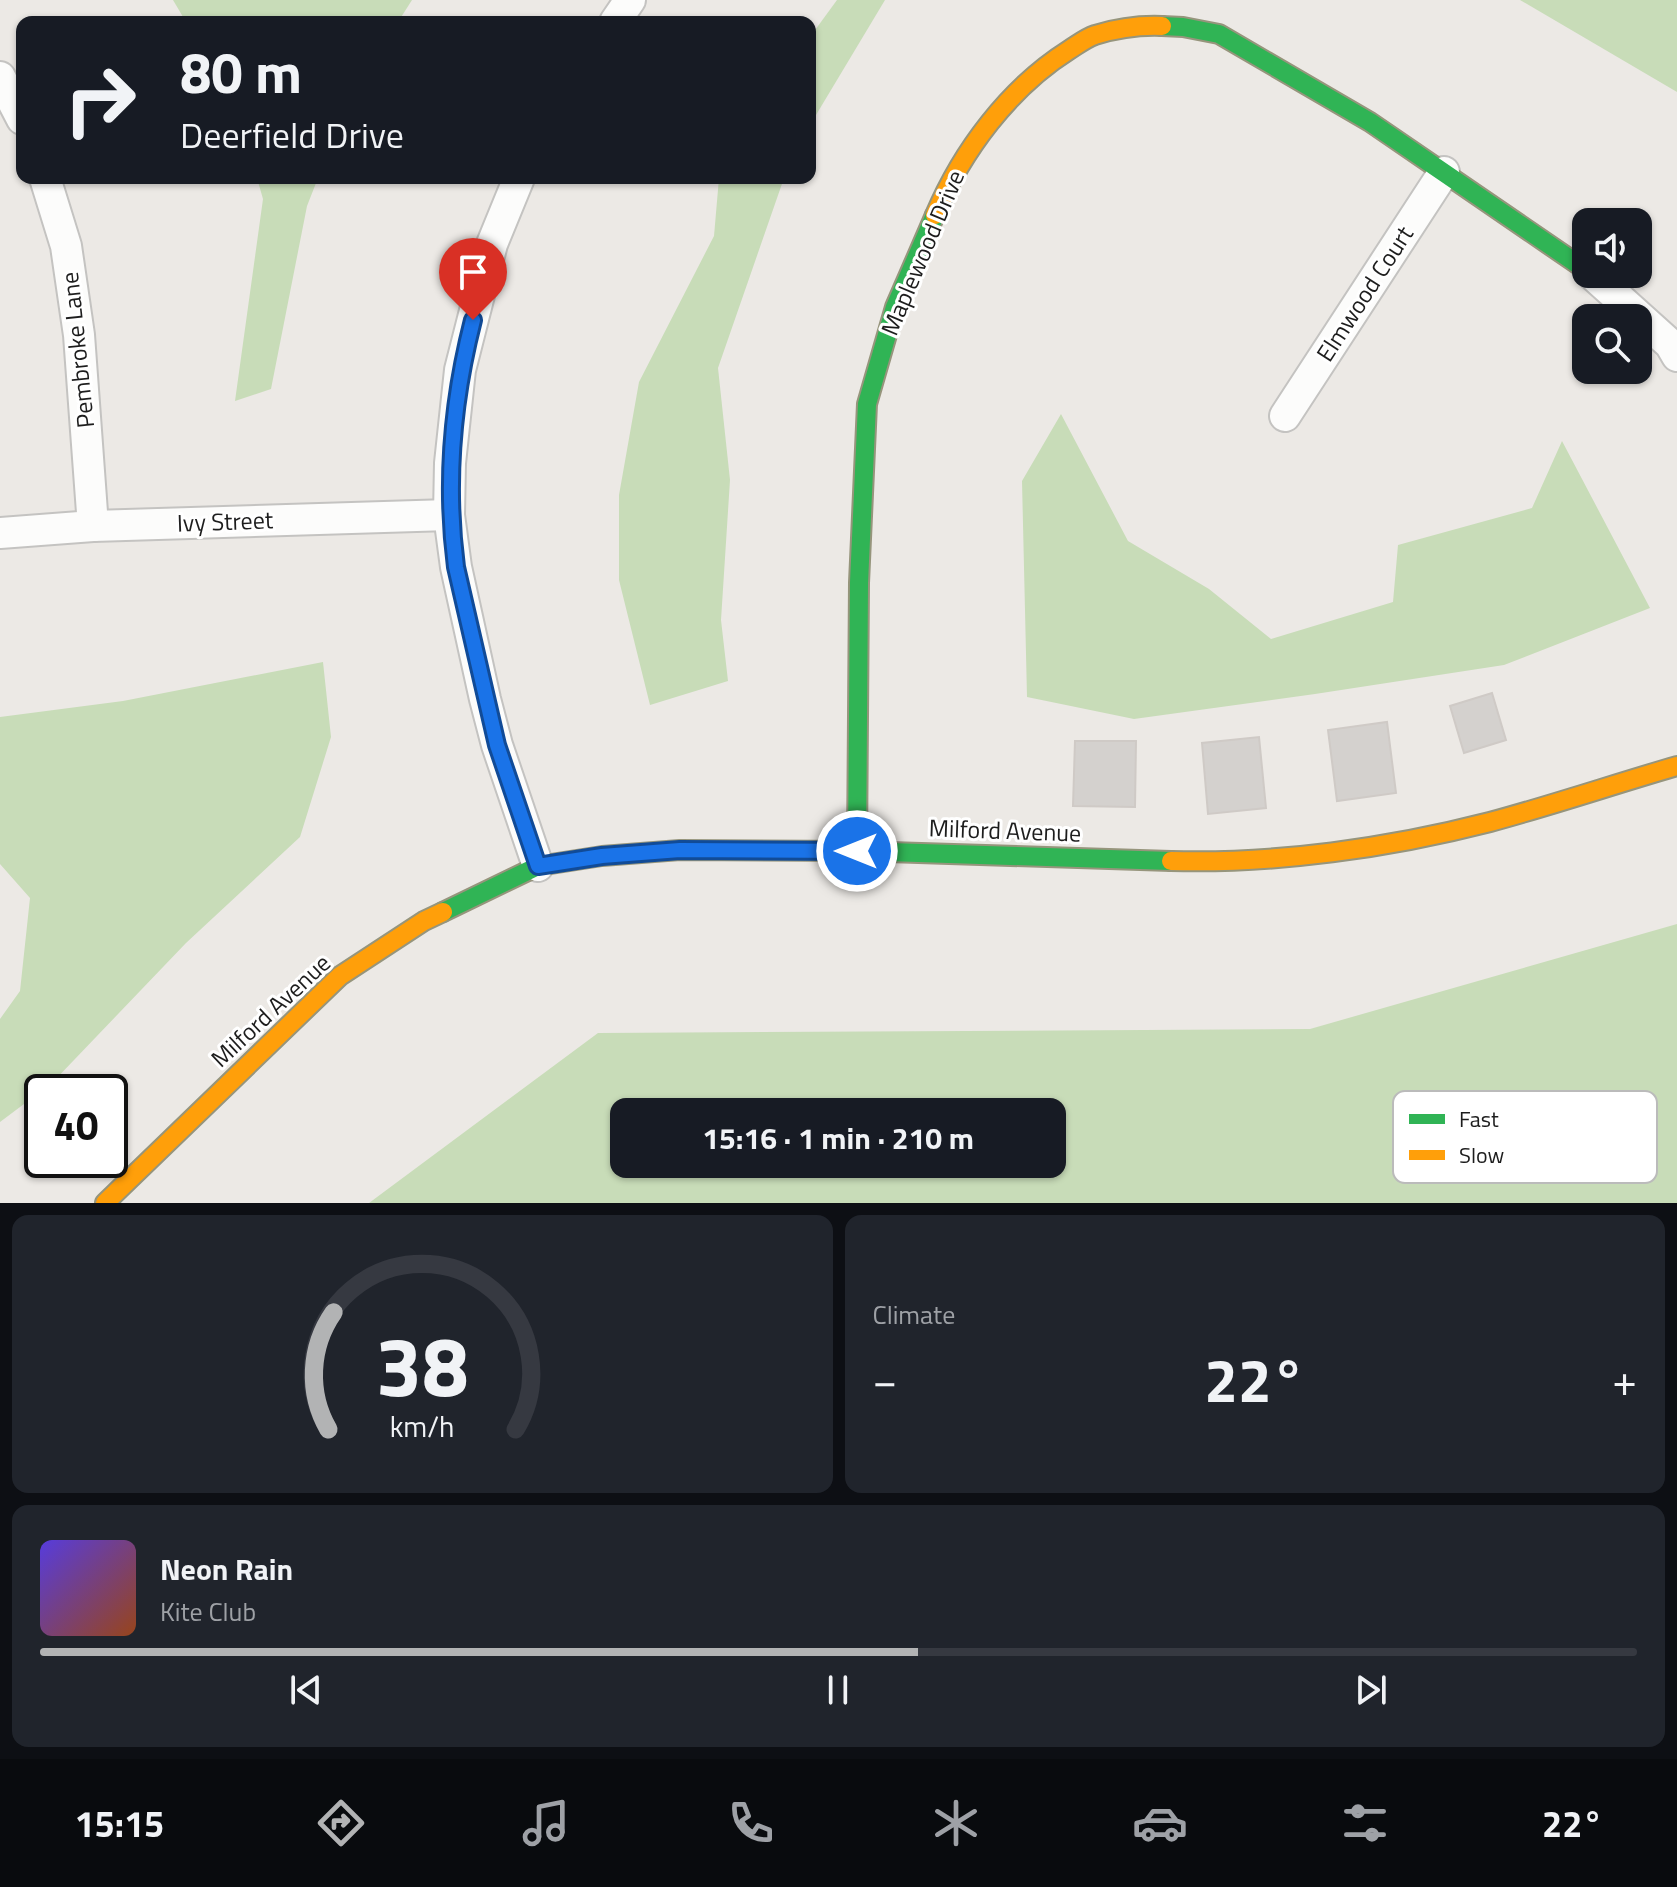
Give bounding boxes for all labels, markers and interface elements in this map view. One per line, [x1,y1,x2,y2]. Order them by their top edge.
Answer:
text: 80 m [180,30,302,115]
icon: right [48,48,152,152]
text: Deerfield Drive [180,107,404,162]
street label: Maplewood Drive [871,164,973,341]
map controls [1572,208,1652,384]
button: sound [1572,208,1652,288]
street label: Elmwood Court [1307,218,1422,368]
pin [439,238,507,320]
icon: arrive [451,250,495,294]
street label: Pembroke Lane [51,270,103,430]
button: search [1572,304,1652,384]
street label: Ivy Street [176,501,274,541]
position arrow [815,809,899,893]
street label: Milford Avenue [928,809,1082,851]
street label: Milford Avenue [202,945,338,1075]
speed limit sign: 40 [24,1074,128,1178]
legend [1393,1091,1657,1183]
text: Fast [1459,1102,1499,1136]
text: 15:16 · 1 min · 210 m [702,1115,974,1161]
text: Slow [1459,1138,1505,1172]
text: Climate [873,1295,955,1334]
text: 38 [376,1302,469,1428]
text: 22° [1204,1334,1305,1425]
text: − [873,1346,897,1413]
text: + [1612,1346,1637,1413]
text: km/h [390,1405,455,1448]
text: Neon Rain [160,1546,293,1592]
text: Kite Club [160,1592,256,1631]
icon: previous [284,1668,328,1712]
icon: pause [816,1668,860,1712]
icon: next [1349,1668,1393,1712]
icon: directions [313,1795,369,1851]
icon: music [518,1795,574,1851]
icon: phone [723,1795,779,1851]
icon: climate [928,1795,984,1851]
icon: car [1132,1795,1188,1851]
icon: filters [1337,1795,1393,1851]
text: 15:15 [74,1796,164,1851]
text: 22° [1542,1796,1603,1851]

